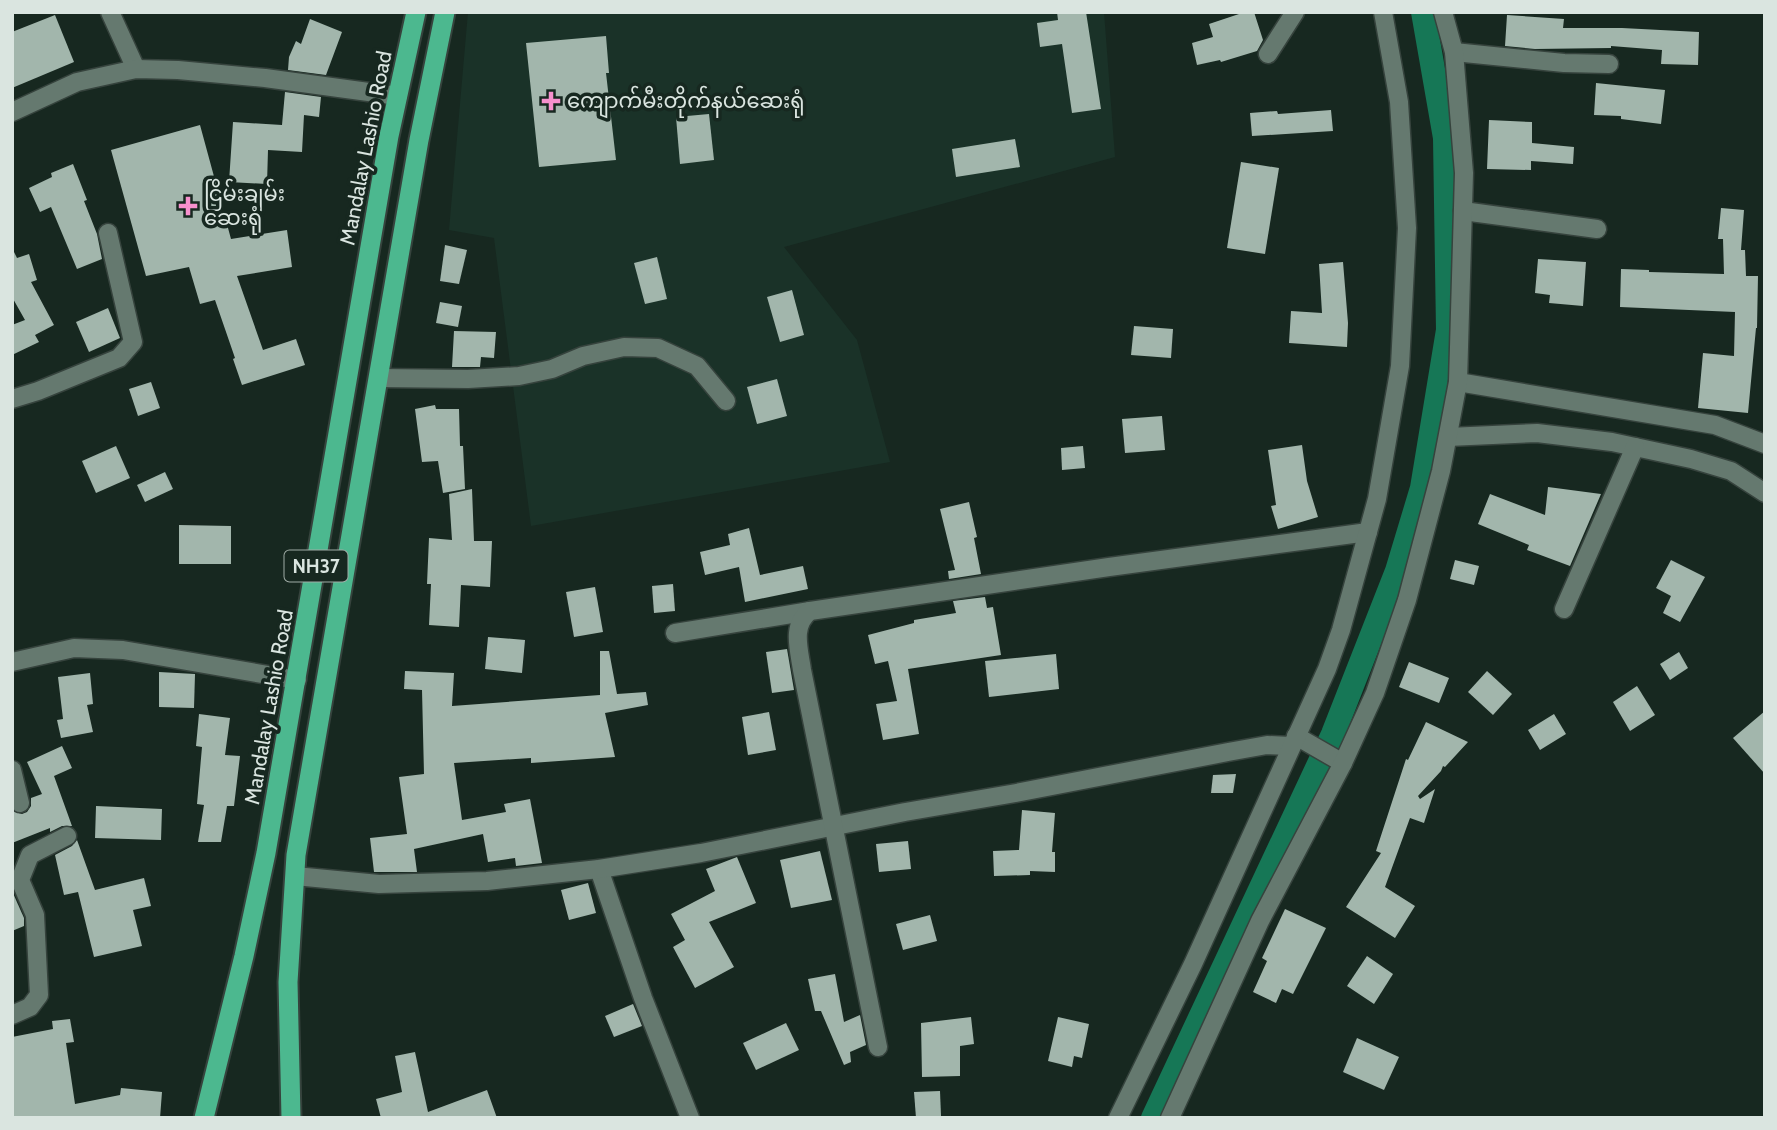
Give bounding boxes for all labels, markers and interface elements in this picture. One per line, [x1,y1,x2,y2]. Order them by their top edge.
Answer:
street label: Mandalay Lashio Road [334,49,397,247]
place label: ကျောက်မီးတိုက်နယ်ဆေးရုံ [567,85,805,119]
marker: ကျောက်မီးတိုက်နယ်ဆေးရုံ [541,91,561,111]
place label: ငြိမ်းချမ်း ဆေးရုံ [204,178,285,235]
marker: ငြိမ်းချမ်း ဆေးရုံ [178,196,198,216]
road number: NH37 [284,551,348,582]
street label: Mandalay Lashio Road [239,608,298,806]

